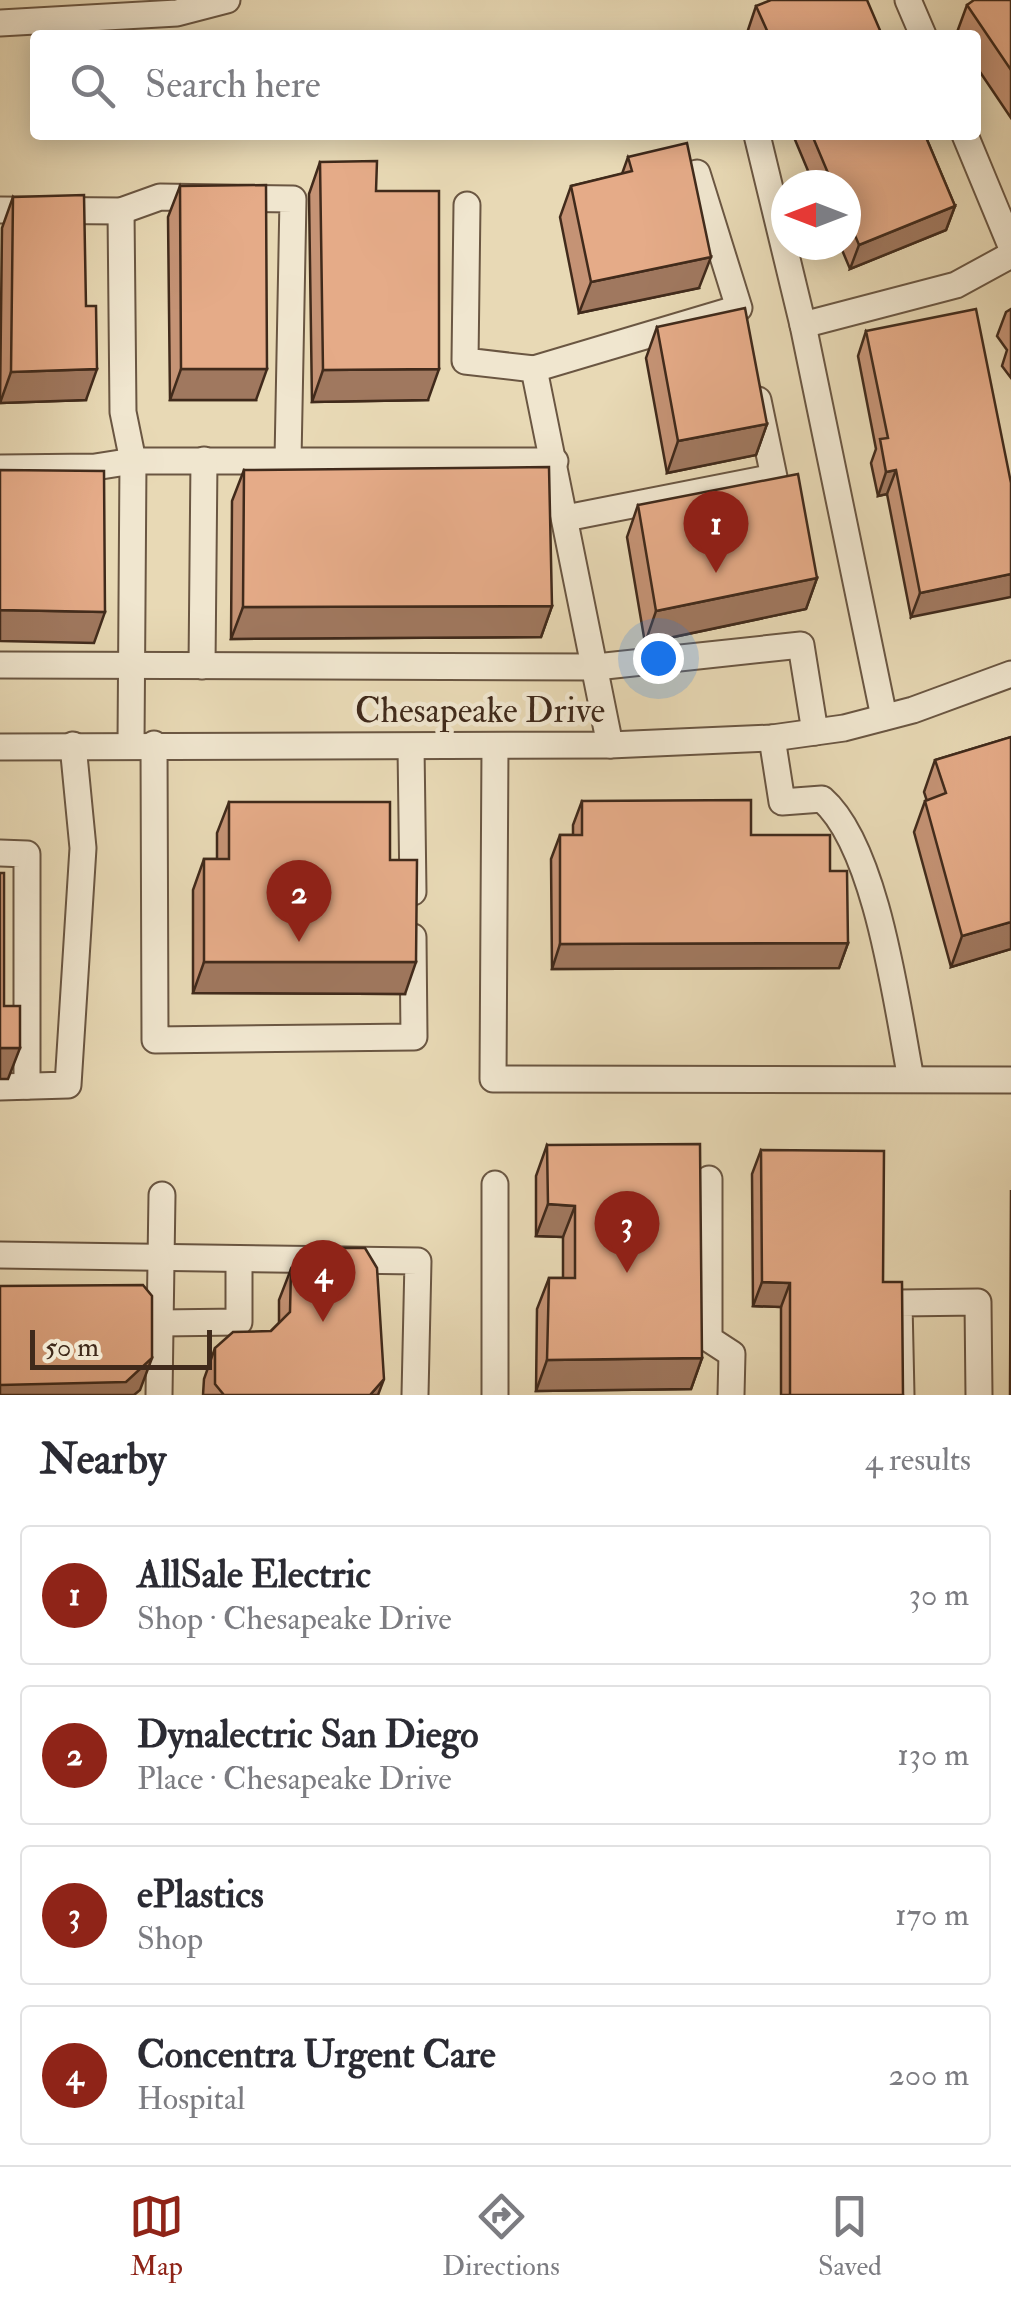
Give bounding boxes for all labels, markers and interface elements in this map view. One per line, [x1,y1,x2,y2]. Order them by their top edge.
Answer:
search box [30,30,981,140]
icon: search [65,58,120,113]
text: Search here [145,61,321,109]
north arrow [771,170,861,260]
pin: 1 [684,490,748,573]
your location [633,633,684,684]
street label: Chesapeake Drive [355,689,605,733]
pin: 2 [266,860,332,942]
pin: 3 [594,1190,660,1273]
pin: 4 [290,1240,356,1322]
scale bar [30,1325,212,1370]
text: 50 m [45,1330,99,1365]
text: Nearby [40,1434,166,1486]
text: 4 results [865,1440,971,1480]
text: AllSale Electric [137,1551,371,1599]
text: 1 [69,1575,80,1615]
text: 30 m [909,1575,969,1615]
text: Shop · Chesapeake Drive [137,1599,452,1639]
text: Dynalectric San Diego [137,1711,479,1759]
text: 2 [66,1735,83,1775]
text: 130 m [897,1735,969,1775]
text: Place · Chesapeake Drive [137,1759,452,1799]
text: ePlastics [137,1871,264,1919]
text: 3 [68,1895,81,1935]
text: 170 m [895,1895,969,1935]
text: Shop [137,1919,203,1959]
text: Concentra Urgent Care [137,2031,496,2079]
text: 4 [66,2055,83,2095]
text: 200 m [888,2055,969,2095]
text: Hospital [137,2079,245,2119]
tab: Map [129,2189,184,2284]
tab: Directions [442,2189,560,2284]
tab: Saved [818,2189,882,2284]

